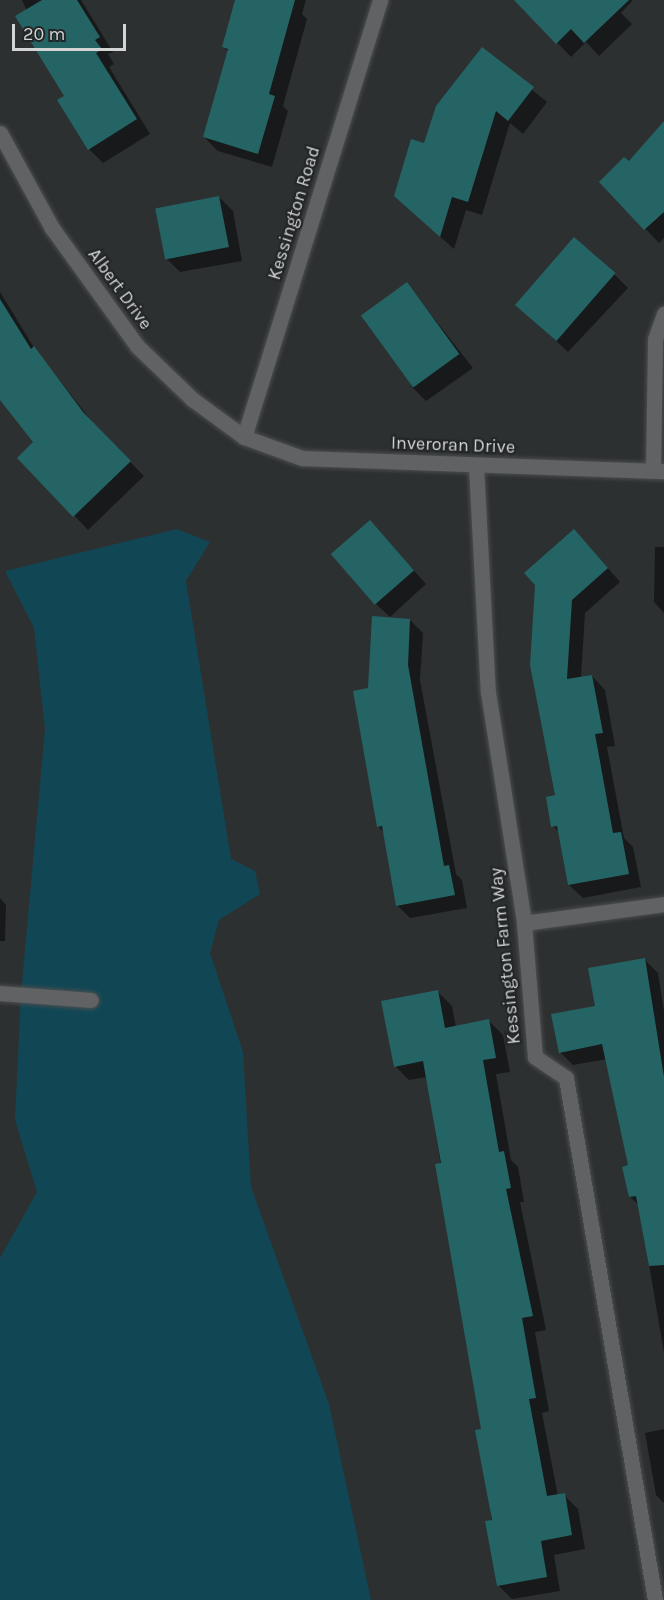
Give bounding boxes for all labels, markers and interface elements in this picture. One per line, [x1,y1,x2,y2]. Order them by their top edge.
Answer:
scale bar [15,12,129,50]
text: 20 m [23,23,65,45]
street label: Kessington Road [263,144,325,282]
street label: Albert Drive [83,244,157,334]
street label: Inveroran Drive [391,432,515,458]
street label: Kessington Farm Way [485,867,525,1045]

